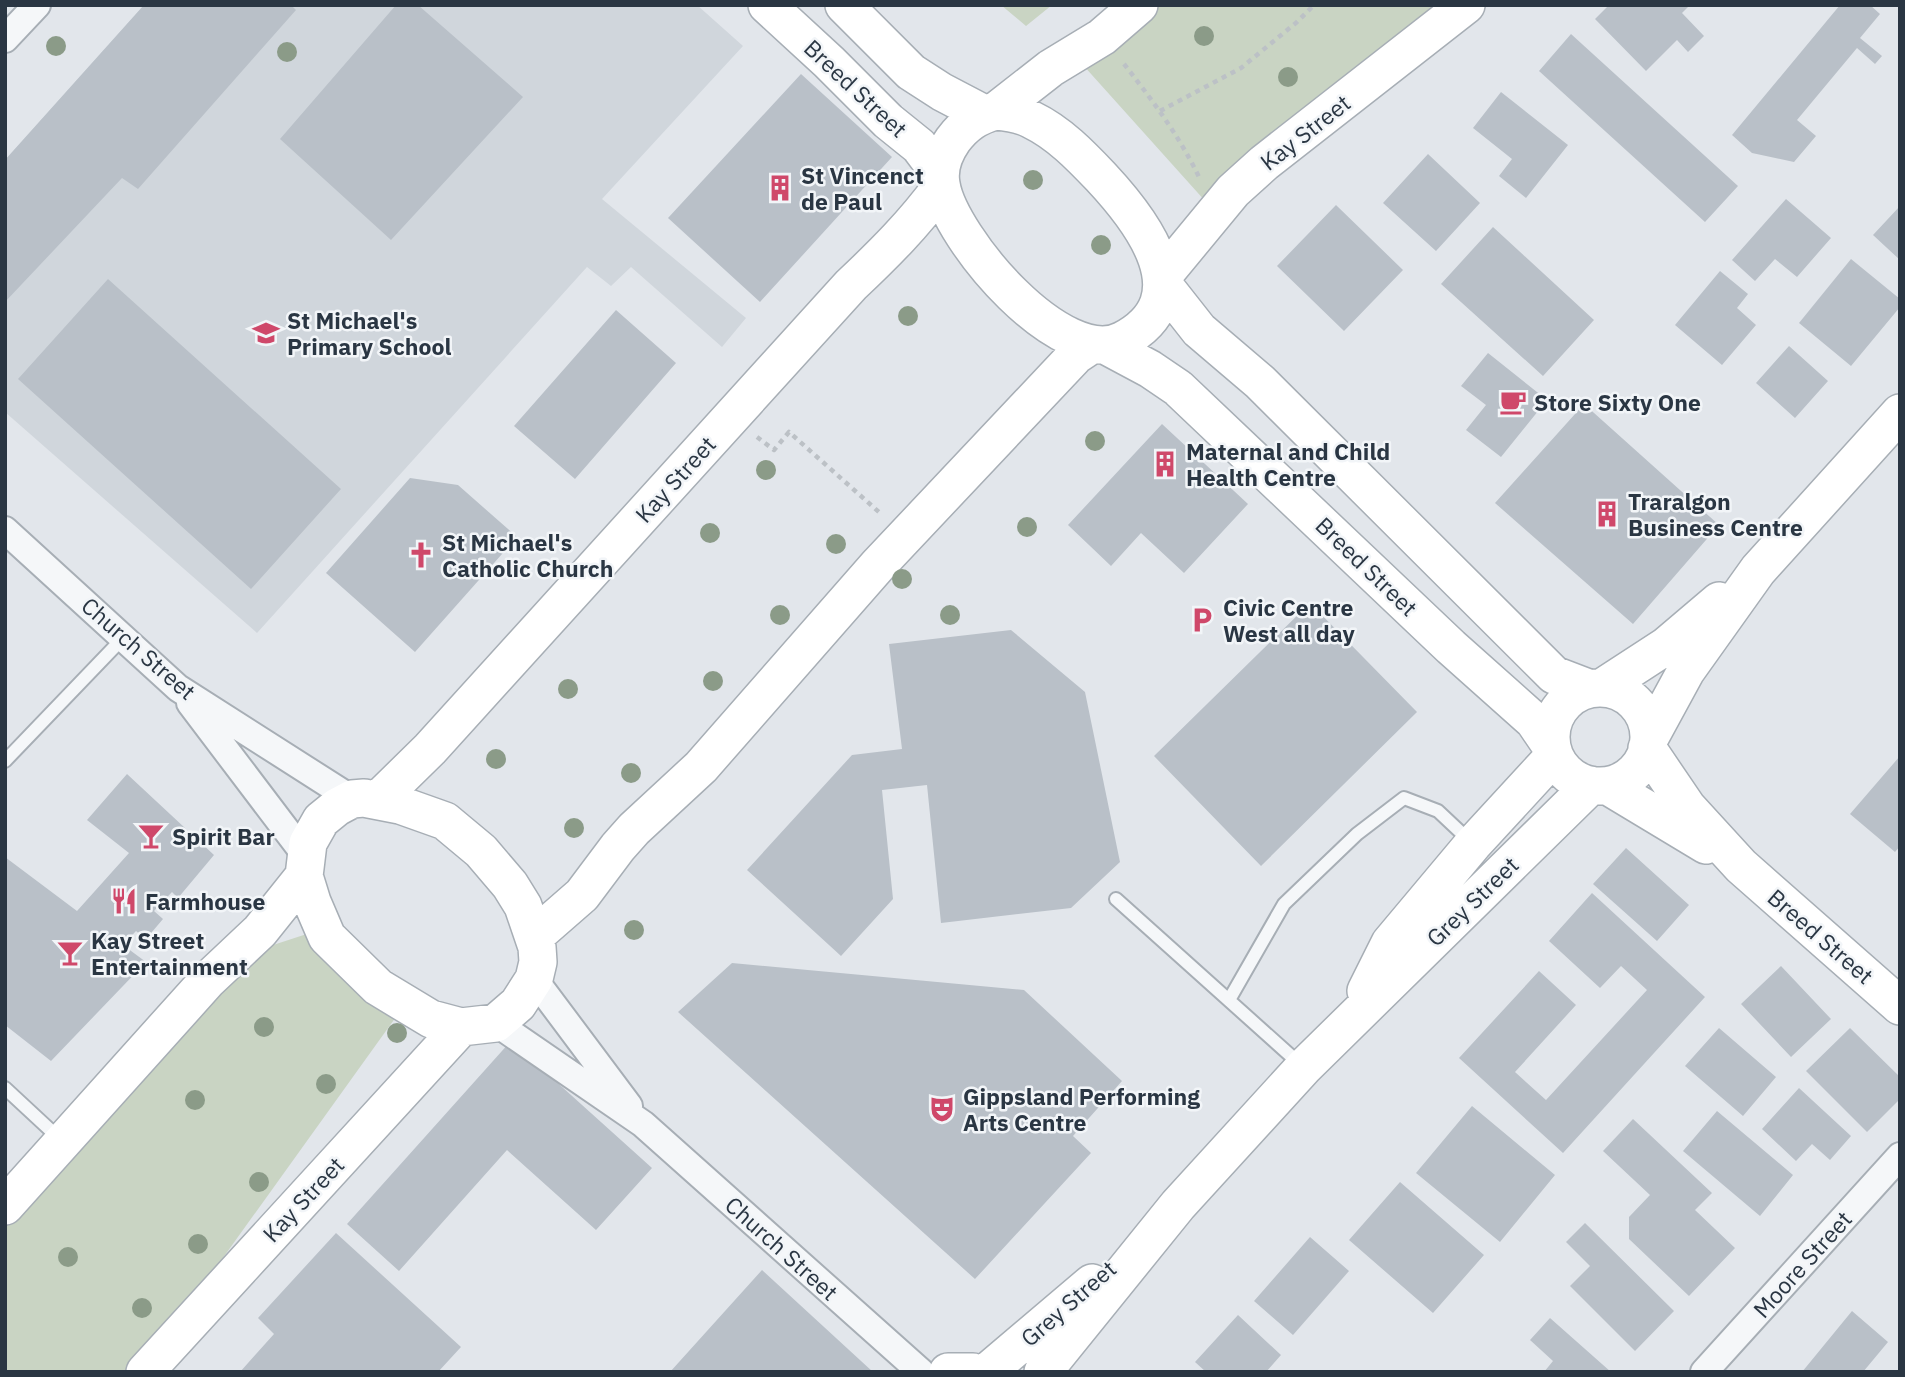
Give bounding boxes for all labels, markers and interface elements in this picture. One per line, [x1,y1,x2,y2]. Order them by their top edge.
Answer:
street label: Breed Street [798,33,914,143]
street label: Kay Street [1254,87,1356,177]
place label: St Vincenct de Paul [801,160,924,216]
building icon: St Vincenct de Paul [765,173,795,203]
place label: St Michael's Primary School [287,305,451,361]
school or university icon: St Michael's Primary School [251,318,281,348]
cafe icon: Store Sixty One [1498,387,1528,417]
place label: Store Sixty One [1534,387,1701,417]
street label: Kay Street [628,429,722,529]
place label: Maternal and Child Health Centre [1186,436,1390,492]
building icon: Maternal and Child Health Centre [1150,449,1180,479]
place label: Traralgon Business Centre [1628,486,1803,542]
building icon: Traralgon Business Centre [1592,499,1622,529]
street label: Breed Street [1310,510,1424,622]
place label: St Michael's Catholic Church [442,527,613,583]
church icon: St Michael's Catholic Church [406,540,436,570]
street label: Church Street [76,590,202,706]
place label: Civic Centre West all day [1223,592,1356,648]
parking icon: Civic Centre West all day [1187,605,1217,635]
bar icon: Spirit Bar [136,821,166,851]
place label: Spirit Bar [172,821,275,851]
street label: Grey Street [1420,850,1524,952]
street label: Breed Street [1762,882,1880,990]
restaurant icon: Farmhouse [109,886,139,916]
place label: Farmhouse [145,886,265,916]
place label: Kay Street Entertainment [91,925,248,981]
bar icon: Kay Street Entertainment [55,938,85,968]
place label: Gippsland Performing Arts Centre [963,1081,1200,1137]
theatre icon: Gippsland Performing Arts Centre [927,1094,957,1124]
street label: Kay Street [256,1150,350,1248]
street label: Church Street [719,1189,845,1307]
street label: Moore Street [1746,1204,1858,1324]
street label: Grey Street [1014,1253,1122,1353]

